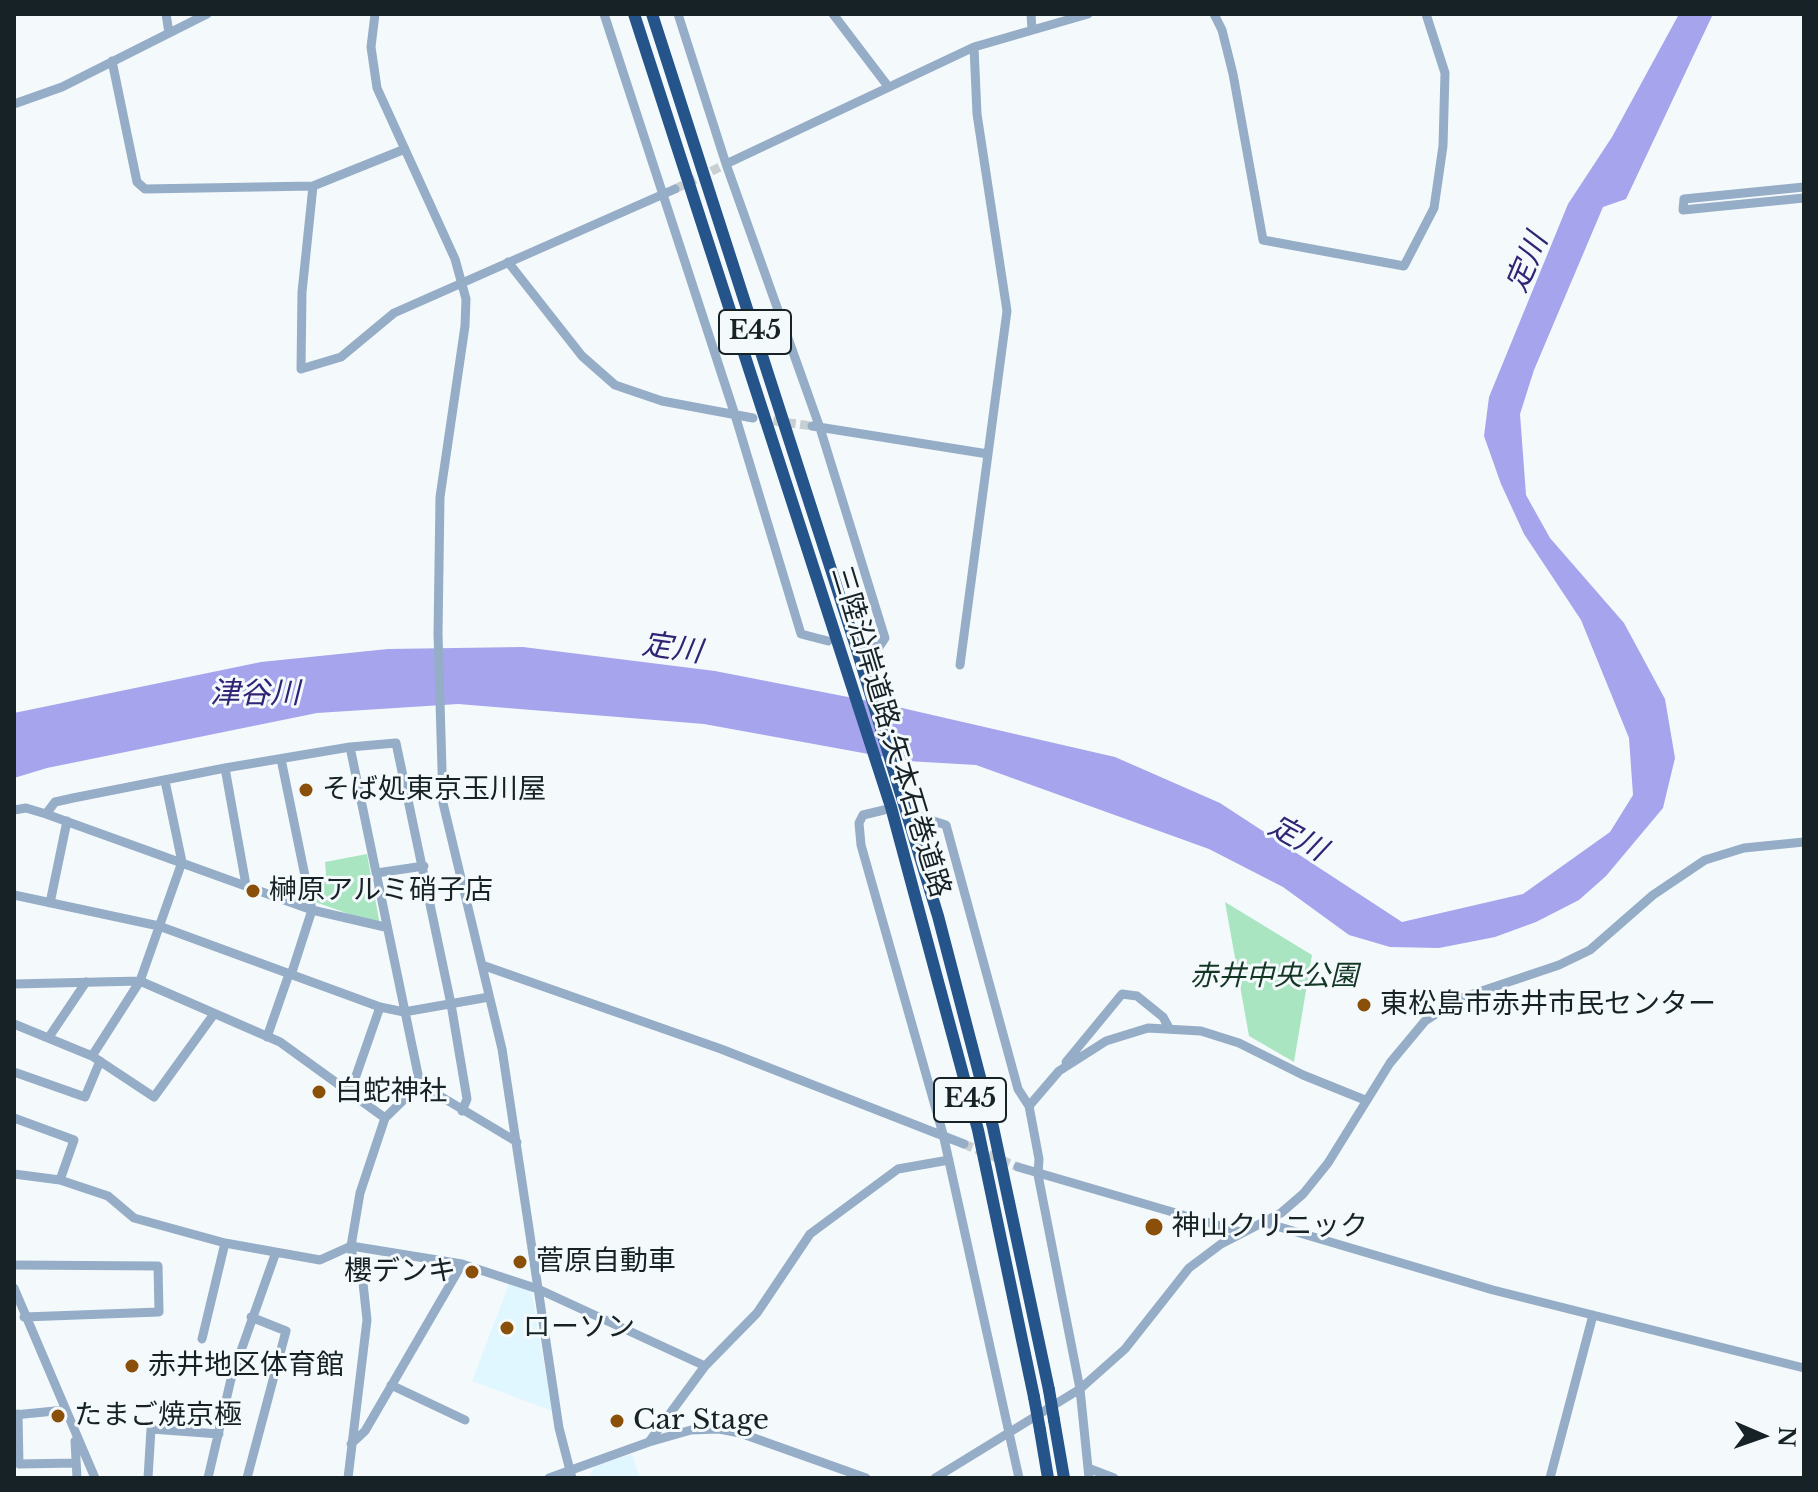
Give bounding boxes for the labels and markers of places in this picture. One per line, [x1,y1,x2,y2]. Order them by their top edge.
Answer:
place label: そば処東京玉川屋 [322,773,546,807]
marker: そば処東京玉川屋 [297,781,315,799]
place label: 榊原アルミ硝子店 [269,874,493,908]
marker: 榊原アルミ硝子店 [244,882,262,900]
place label: 東松島市赤井市民センター [1380,988,1716,1022]
marker: 東松島市赤井市民センター [1355,996,1373,1014]
place label: 白蛇神社 [335,1075,447,1109]
marker: 白蛇神社 [310,1083,328,1101]
place label: 神山クリニック [1172,1210,1368,1244]
marker: 神山クリニック [1143,1216,1165,1238]
place label: 菅原自動車 [536,1245,676,1279]
marker: 菅原自動車 [511,1253,529,1271]
place label: 櫻デンキ [344,1255,456,1289]
marker: 櫻デンキ [463,1263,481,1281]
place label: ローソン [523,1311,635,1345]
marker: ローソン [498,1319,516,1337]
place label: 赤井地区体育館 [148,1349,344,1383]
marker: 赤井地区体育館 [123,1357,141,1375]
place label: たまご焼京極 [74,1399,242,1433]
place label: Car Stage [633,1404,769,1438]
marker: たまご焼京極 [49,1407,67,1425]
marker: Car Stage [608,1412,626,1430]

